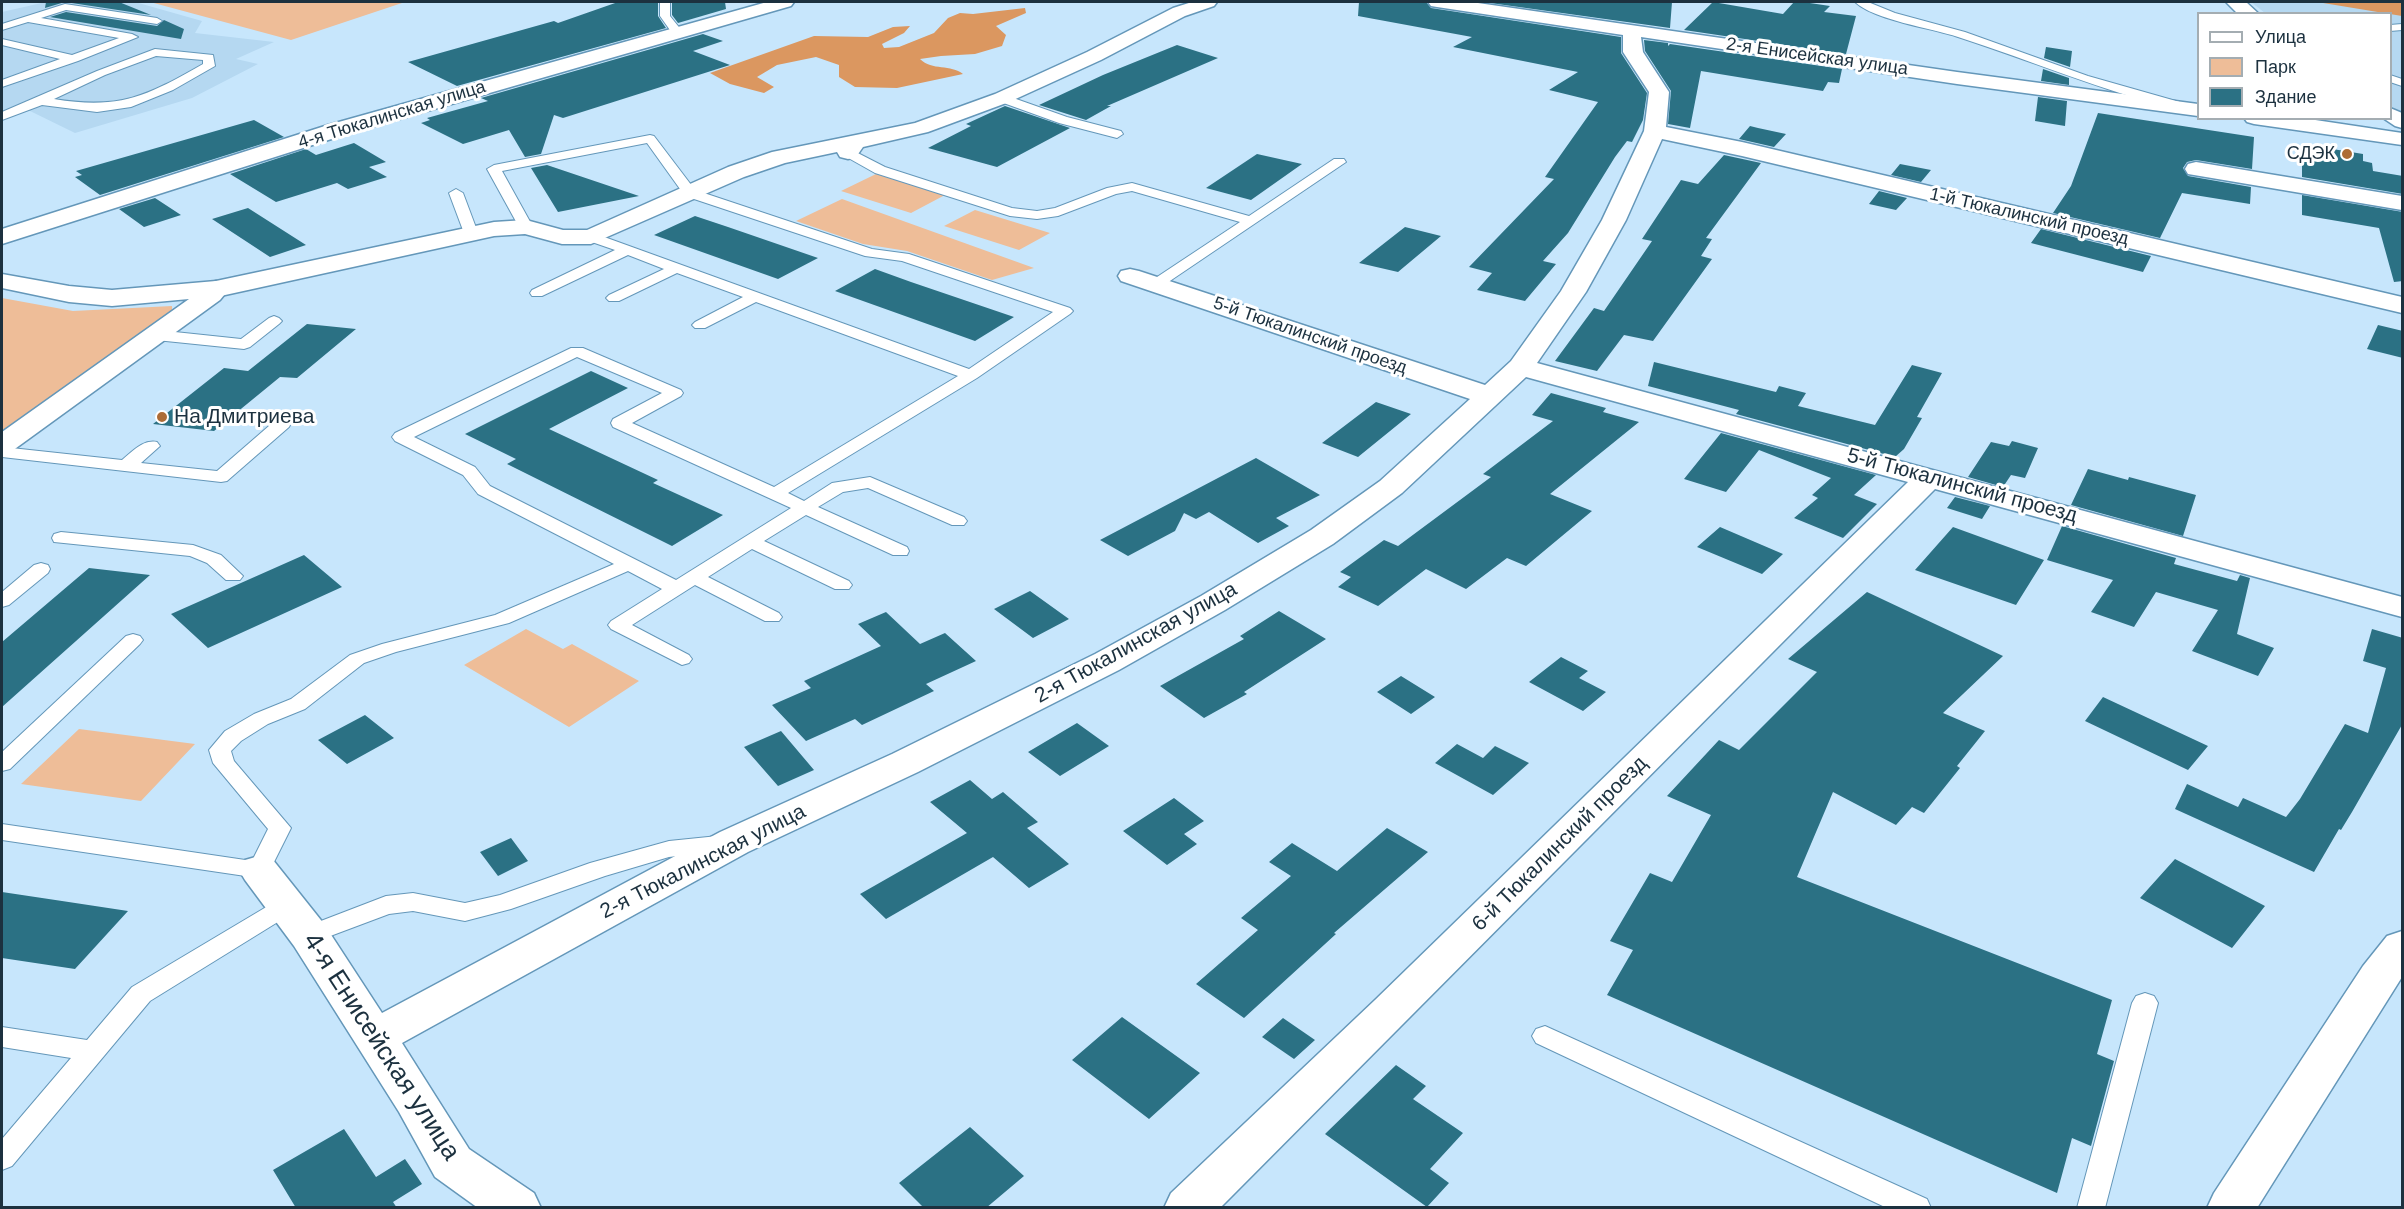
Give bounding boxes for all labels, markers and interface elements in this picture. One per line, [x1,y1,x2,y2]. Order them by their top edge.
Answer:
legend [2197,12,2392,120]
text: Улица [2255,27,2306,47]
street label: 2-я Енисейская улица [1725,34,1909,80]
text: Парк [2255,57,2296,77]
street label: 4-я Тюкалинская улица [296,76,488,154]
text: Здание [2255,87,2316,107]
place label: СДЭК [2287,143,2335,165]
marker: СДЭК [2340,147,2354,161]
street label: 1-й Тюкалинский проезд [1928,184,2130,250]
street label: 5-й Тюкалинский проезд [1210,293,1410,379]
place label: На Дмитриева [174,404,314,430]
marker: На Дмитриева [155,410,169,424]
street label: 5-й Тюкалинский проезд [1844,443,2080,529]
street label: 2-я Тюкалинская улица [1031,577,1241,709]
street label: 6-й Тюкалинский проезд [1467,751,1653,937]
street label: 2-я Тюкалинская улица [596,799,810,925]
street label: 4-я Енисейская улица [296,927,466,1167]

